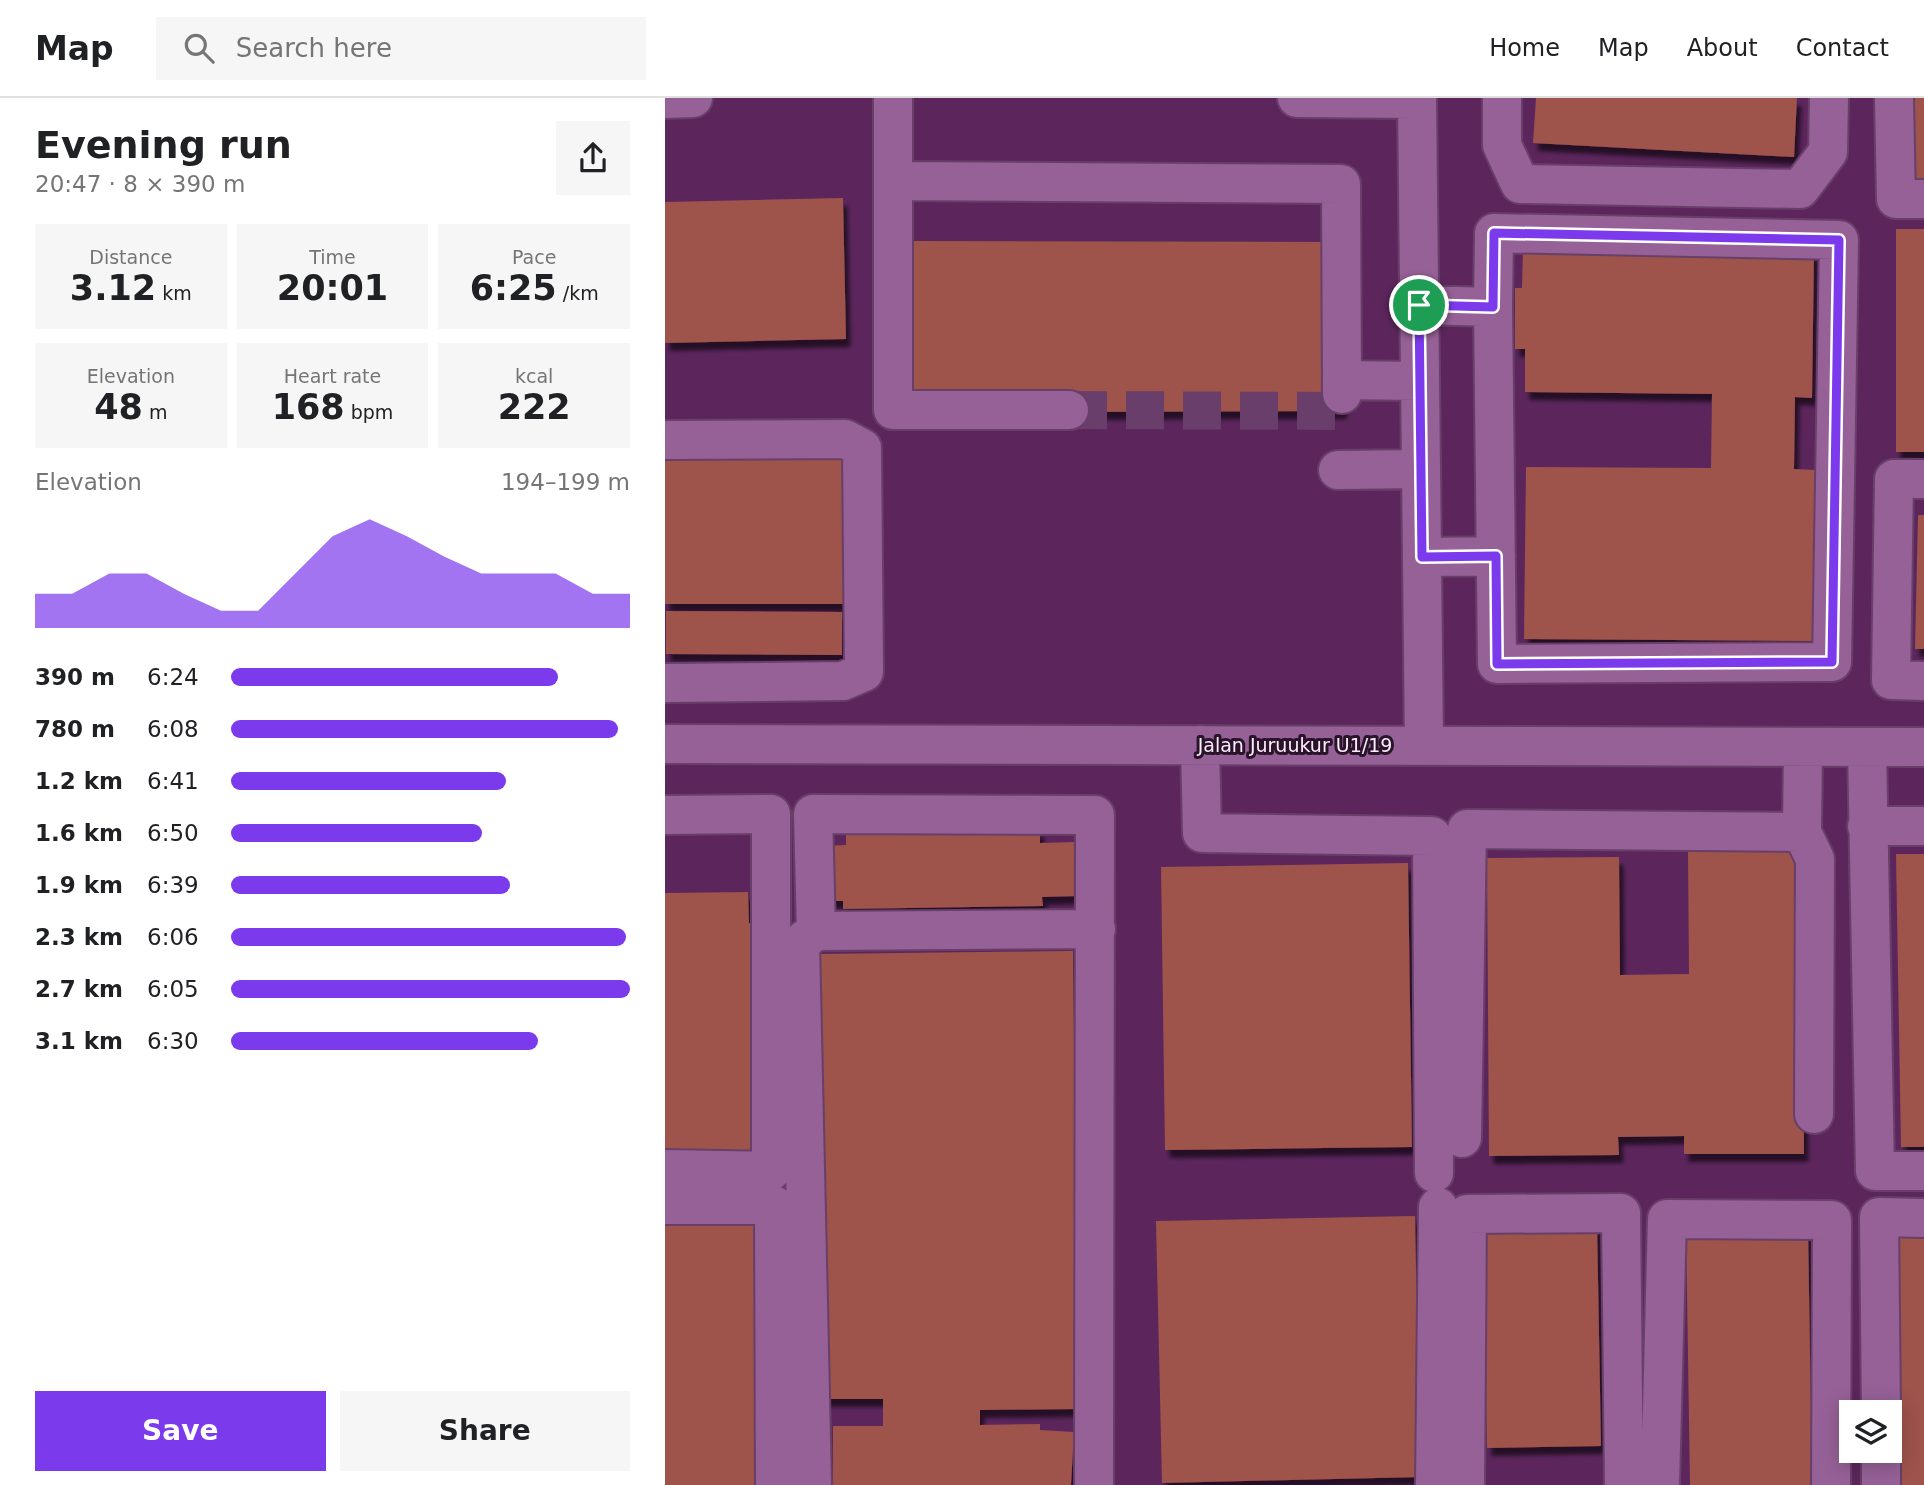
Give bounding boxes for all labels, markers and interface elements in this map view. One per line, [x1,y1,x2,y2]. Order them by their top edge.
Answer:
search box [156,17,646,80]
text: Map [35,29,114,68]
icon: search [180,29,218,67]
text: Search here [236,33,392,63]
text: Home [1489,34,1560,62]
text: Map [1598,34,1649,62]
text: About [1687,34,1758,62]
text: Contact [1796,34,1889,62]
button: share [556,121,630,195]
text: Evening run [35,123,292,167]
text: 20:47 · 8 × 390 m [35,171,245,197]
text: Distance [89,246,172,268]
text: Time [309,246,356,268]
text: Pace [512,246,556,268]
text: 3.12 [70,268,156,308]
text: 20:01 [277,268,388,308]
text: 6:25 [470,268,557,308]
pin [1389,275,1449,335]
text: km [156,282,192,304]
text: /km [557,282,599,304]
icon: arrive [1400,286,1438,324]
text: Elevation [87,365,175,387]
text: Heart rate [284,365,381,387]
text: kcal [515,365,553,387]
text: 48 [94,387,143,427]
text: 168 [272,387,345,427]
text: 222 [498,387,571,427]
text: m [143,401,167,423]
text: bpm [345,401,393,423]
text: Elevation [35,469,142,495]
text: 194–199 m [501,469,630,495]
text: 390 m [35,664,115,690]
text: 6:24 [147,664,199,690]
text: 780 m [35,716,115,742]
text: 6:08 [147,716,199,742]
street label: Jalan Juruukur U1/19 [1197,734,1392,756]
text: 1.2 km [35,768,123,794]
text: 6:41 [147,768,199,794]
text: 1.6 km [35,820,123,846]
text: 6:50 [147,820,199,846]
text: 1.9 km [35,872,123,898]
text: 6:39 [147,872,199,898]
text: 2.3 km [35,924,123,950]
text: 6:06 [147,924,199,950]
text: 2.7 km [35,976,123,1002]
text: 6:05 [147,976,199,1002]
text: 3.1 km [35,1028,123,1054]
text: 6:30 [147,1028,199,1054]
button: Save [35,1391,326,1471]
button: Share [340,1391,630,1471]
map controls [1839,1400,1902,1463]
button: layers [1839,1400,1902,1463]

